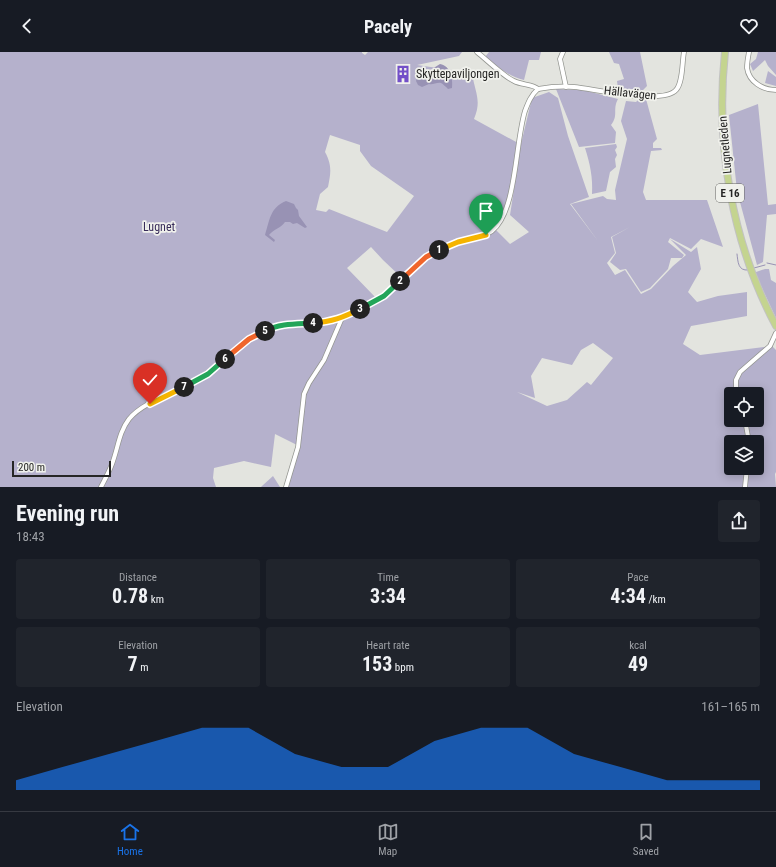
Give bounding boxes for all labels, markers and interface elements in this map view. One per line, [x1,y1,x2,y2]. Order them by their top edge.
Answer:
icon: back [16,15,38,37]
icon: heart [738,15,760,37]
text: Pacely [364,16,412,37]
building icon: Skyttepaviljongen [393,64,413,84]
place label: Skyttepaviljongen [416,67,500,81]
street label: Hällavägen [603,83,657,103]
street label: Lugnetleden [715,115,734,174]
road number: E 16 [716,184,744,202]
pin [469,194,503,235]
icon: arrive [475,200,497,222]
park label: Lugnet [143,220,176,234]
pin: 1 [429,240,449,260]
text: 1 [436,243,442,256]
pin: 2 [390,271,410,291]
text: 2 [397,274,403,287]
pin: 3 [350,299,370,319]
text: 3 [357,302,363,315]
pin: 4 [303,313,323,333]
text: 4 [310,316,316,329]
pin: 5 [255,321,275,341]
text: 5 [262,324,268,337]
pin: 6 [215,349,235,369]
text: 6 [222,352,228,365]
pin [133,363,167,404]
icon: check [139,369,161,391]
pin: 7 [174,377,194,397]
text: 7 [181,380,187,393]
map controls [724,387,764,475]
button: locate [724,387,764,427]
button: layers [724,435,764,475]
scale bar [12,459,111,478]
text: 200 m [18,461,45,474]
button: share [718,500,760,542]
text: Evening run [16,501,119,526]
text: 18:43 [16,529,45,544]
text: Distance [119,571,157,584]
text: Time [377,571,399,584]
text: Pace [627,571,649,584]
text: 0.78 [112,584,148,608]
text: 3:34 [370,584,406,608]
text: 4:34 [610,584,646,608]
text: km [148,593,164,606]
text: /km [646,593,666,606]
text: Elevation [118,639,158,652]
text: Heart rate [366,639,410,652]
text: kcal [629,639,647,652]
text: 7 [128,652,138,676]
text: 153 [362,652,392,676]
text: 49 [628,652,648,676]
text: m [138,661,148,674]
text: bpm [392,661,414,674]
text: Elevation [16,699,63,714]
text: 161–165 m [701,699,760,714]
tab: Home [117,821,143,858]
tab: Map [377,821,399,858]
tab: Saved [633,821,659,858]

